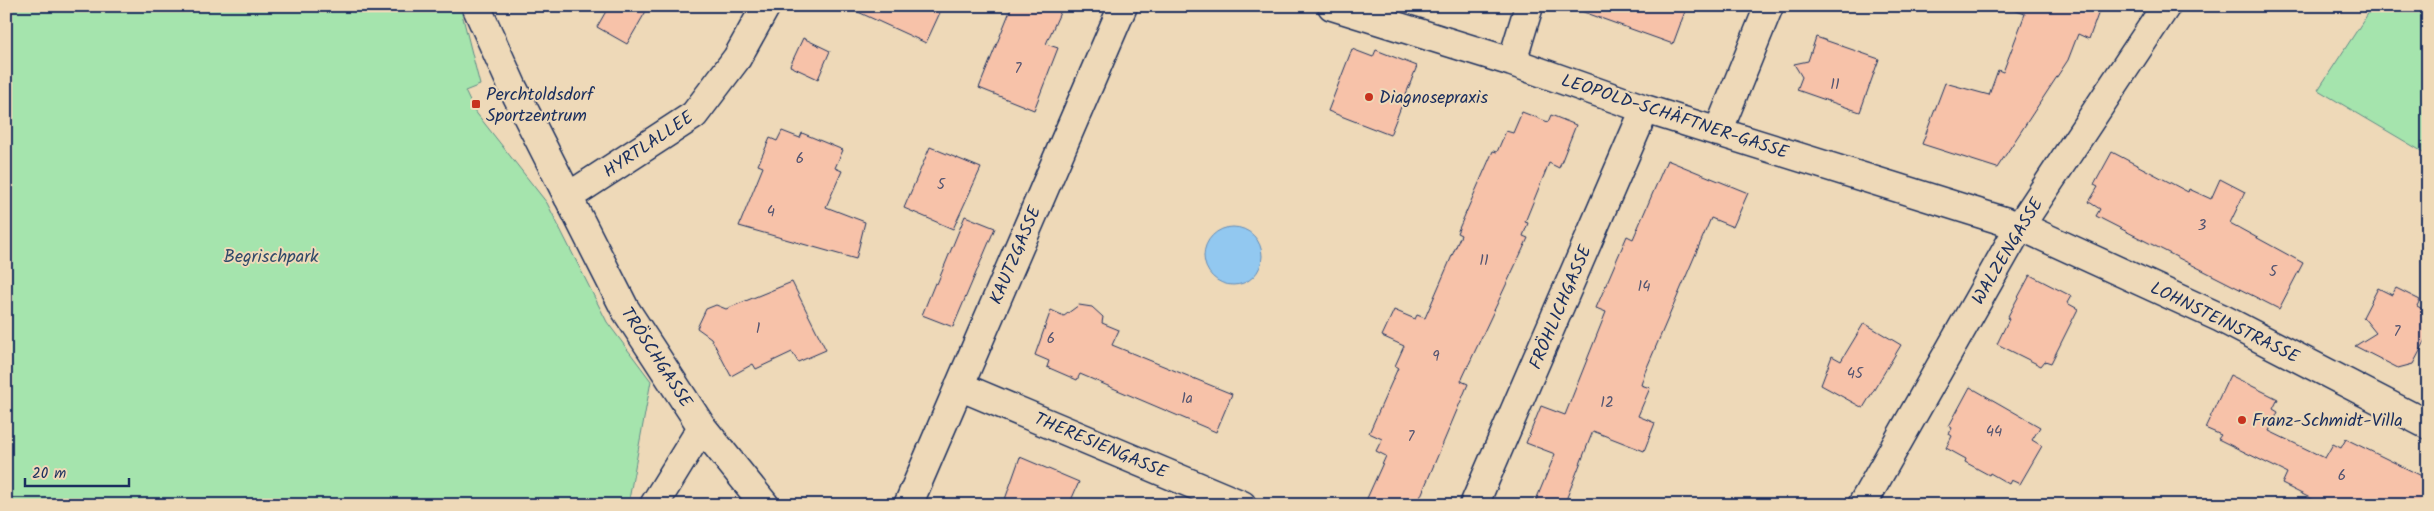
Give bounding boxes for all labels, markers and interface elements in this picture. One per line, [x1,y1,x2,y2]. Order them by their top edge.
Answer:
house number: 7 [1015,57,1023,81]
street label: LEOPOLD-SCHÄFTNER-GASSE [1557,67,1792,168]
house number: 11 [1830,73,1840,97]
place label: Perchtoldsdorf Sportzentrum [486,81,596,131]
place label: Diagnosepraxis [1379,84,1488,113]
marker: Diagnosepraxis [1363,91,1375,103]
marker: Perchtoldsdorf Sportzentrum [470,98,482,110]
street label: HYRTLALLEE [598,104,700,186]
house number: 6 [796,147,804,171]
house number: 5 [937,173,946,197]
street label: WALZENGASSE [1965,192,2052,311]
house number: 4 [767,200,775,224]
street label: KAUTZGASSE [983,201,1050,309]
house number: 3 [2198,214,2207,238]
street label: FRÖHLICHGASSE [1522,240,1601,374]
park label: Begrischpark [223,243,319,272]
house number: 11 [1479,249,1489,273]
house number: 5 [2269,260,2278,284]
house number: 14 [1638,275,1650,299]
street label: LOHNSTEINSTRASSE [2145,275,2304,372]
street label: TRÖSCHGASSE [612,302,700,414]
house number: 1 [756,317,761,341]
house number: 7 [2394,320,2402,344]
house number: 6 [1047,327,1055,351]
house number: 9 [1432,345,1440,369]
house number: 45 [1847,362,1864,386]
house number: 1a [1181,387,1193,411]
house number: 12 [1600,391,1614,415]
street label: THERESIENGASSE [1029,405,1172,488]
place label: Franz-Schmidt-Villa [2252,407,2403,436]
marker: Franz-Schmidt-Villa [2236,414,2248,426]
house number: 44 [1986,420,2002,444]
house number: 7 [1408,425,1416,449]
scale bar [25,456,129,488]
text: 20 m [32,462,66,486]
house number: 6 [2338,464,2346,488]

